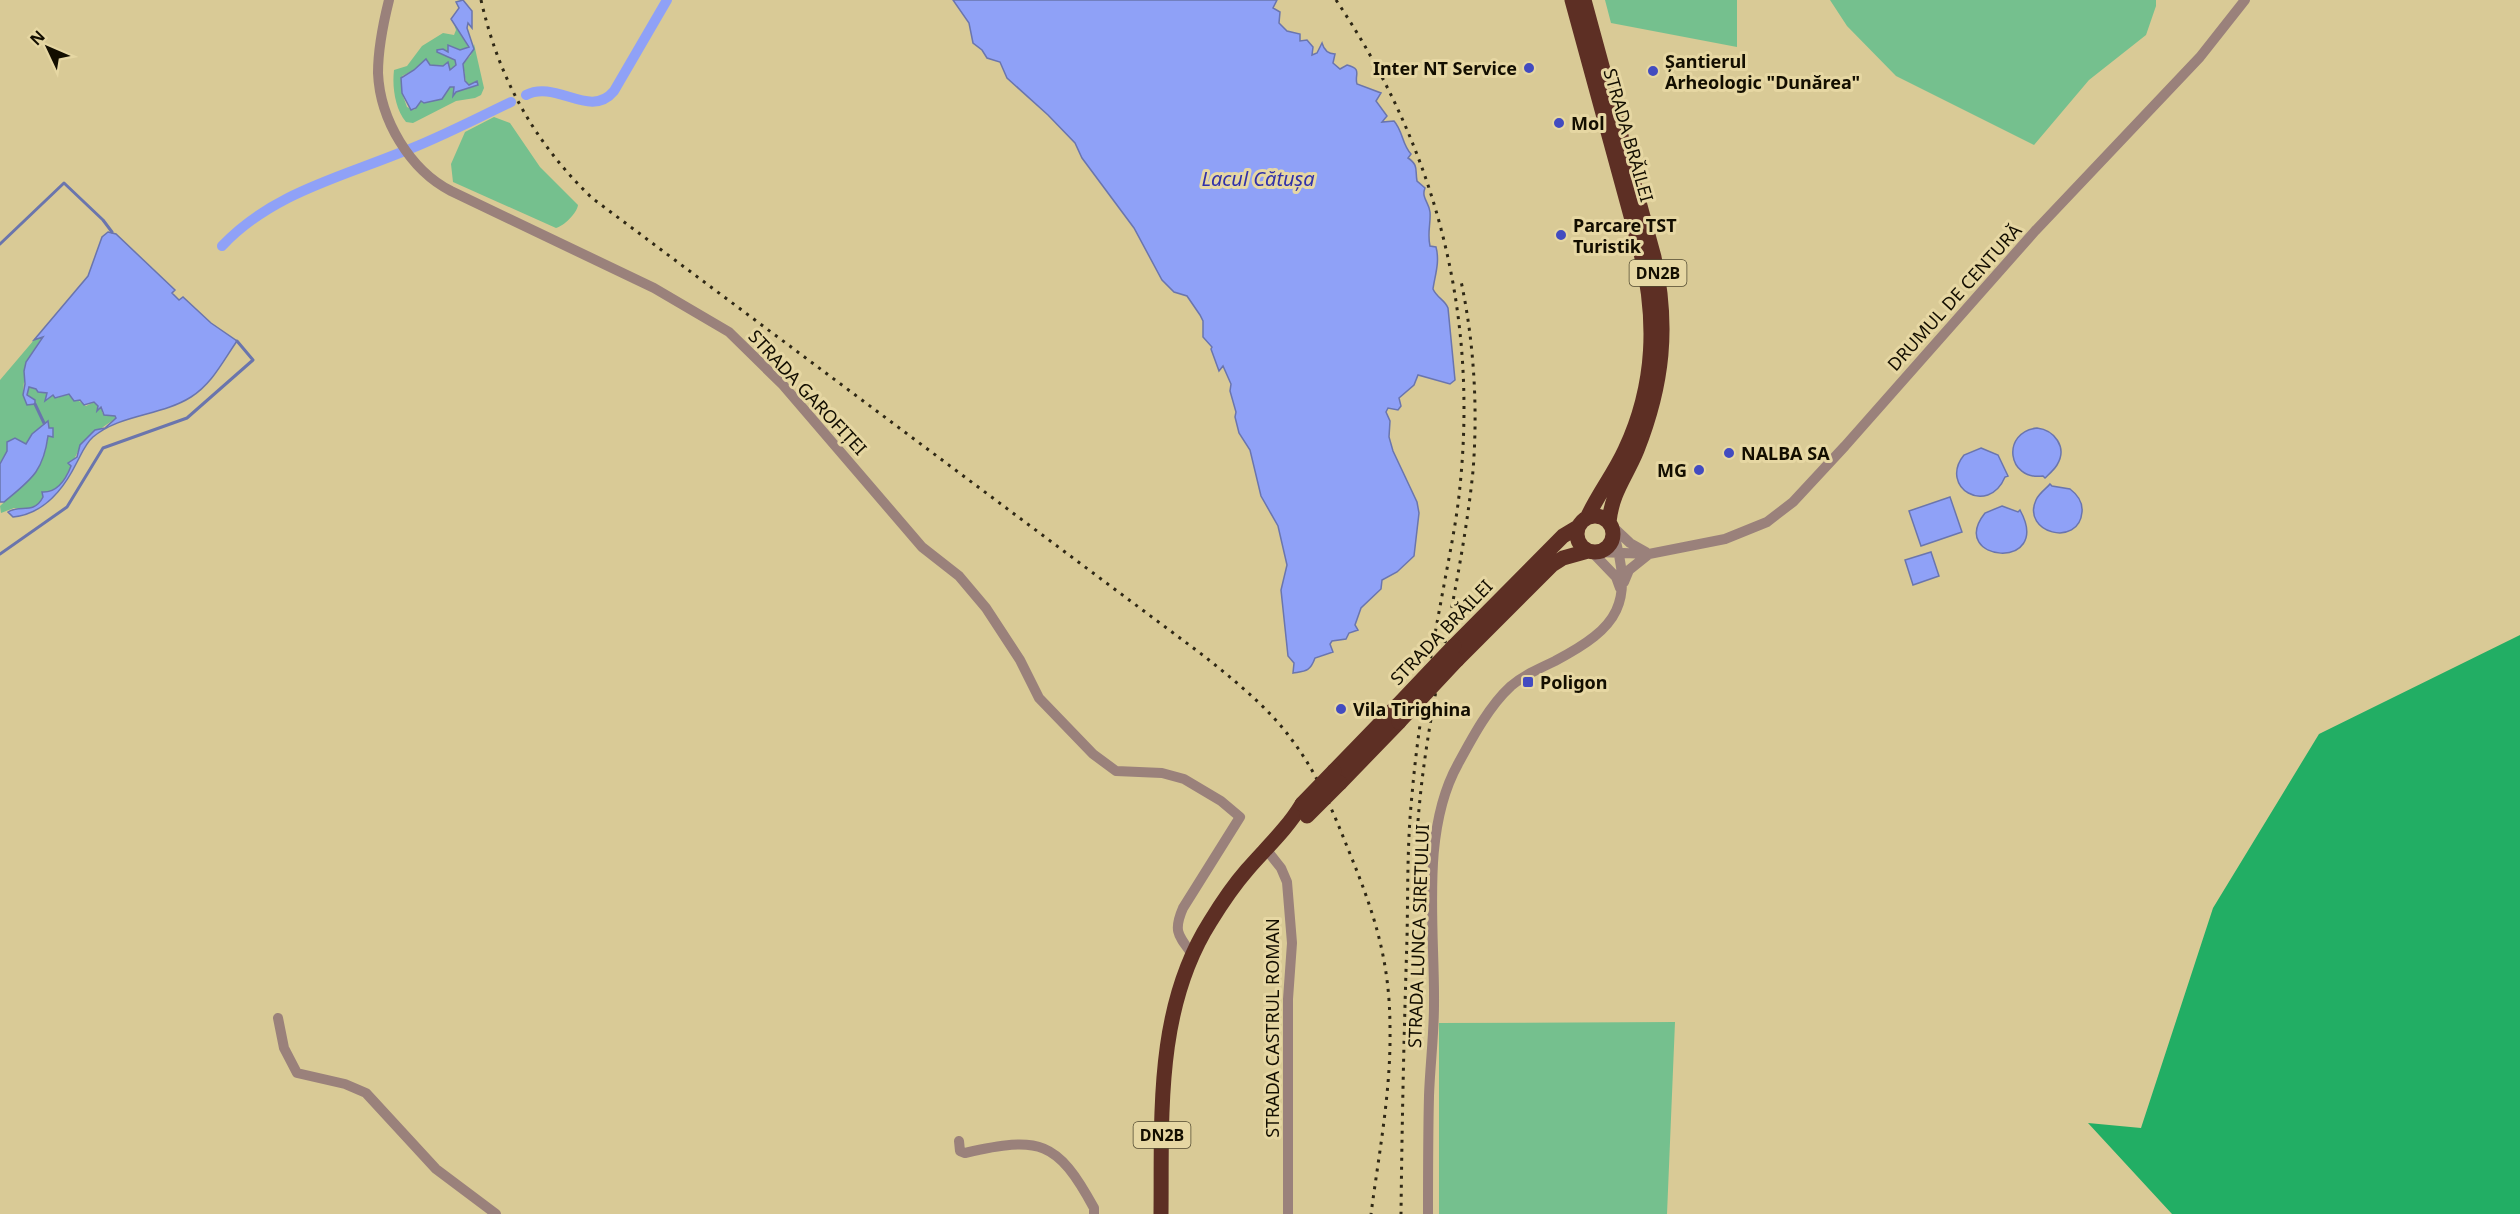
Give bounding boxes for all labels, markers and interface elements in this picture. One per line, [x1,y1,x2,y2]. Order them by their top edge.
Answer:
north arrow [18,18,78,78]
text: N [25,25,50,50]
place label: Șantierul Arheologic "Dunărea" [1665,49,1860,94]
place label: Inter NT Service [1373,56,1517,80]
marker: Inter NT Service [1522,61,1536,75]
marker: Șantierul Arheologic "Dunărea" [1646,64,1660,78]
street label: STRADA BRĂILEI [1599,66,1659,204]
place label: Mol [1571,111,1605,135]
marker: Mol [1552,116,1566,130]
water label: Lacul Cătușa [1201,165,1315,192]
place label: Parcare TST Turistik [1573,213,1677,258]
street label: DRUMUL DE CENTURĂ [1882,218,2027,376]
marker: Parcare TST Turistik [1554,228,1568,242]
road number: DN2B [1630,260,1686,286]
street label: STRADA GAROFIȚEI [744,324,872,460]
place label: NALBA SA [1741,441,1830,465]
marker: NALBA SA [1722,446,1736,460]
place label: MG [1657,458,1687,482]
marker: MG [1692,463,1706,477]
street label: STRADA BRĂILEI [1385,574,1497,690]
place label: Poligon [1540,670,1608,694]
marker: Poligon [1521,675,1535,689]
place label: Vila Tirighina [1353,697,1471,721]
marker: Vila Tirighina [1334,702,1348,716]
street label: STRADA LUNCA SIRETULUI [1402,824,1434,1048]
street label: STRADA CASTRUL ROMAN [1260,918,1284,1138]
road number: DN2B [1134,1122,1190,1148]

